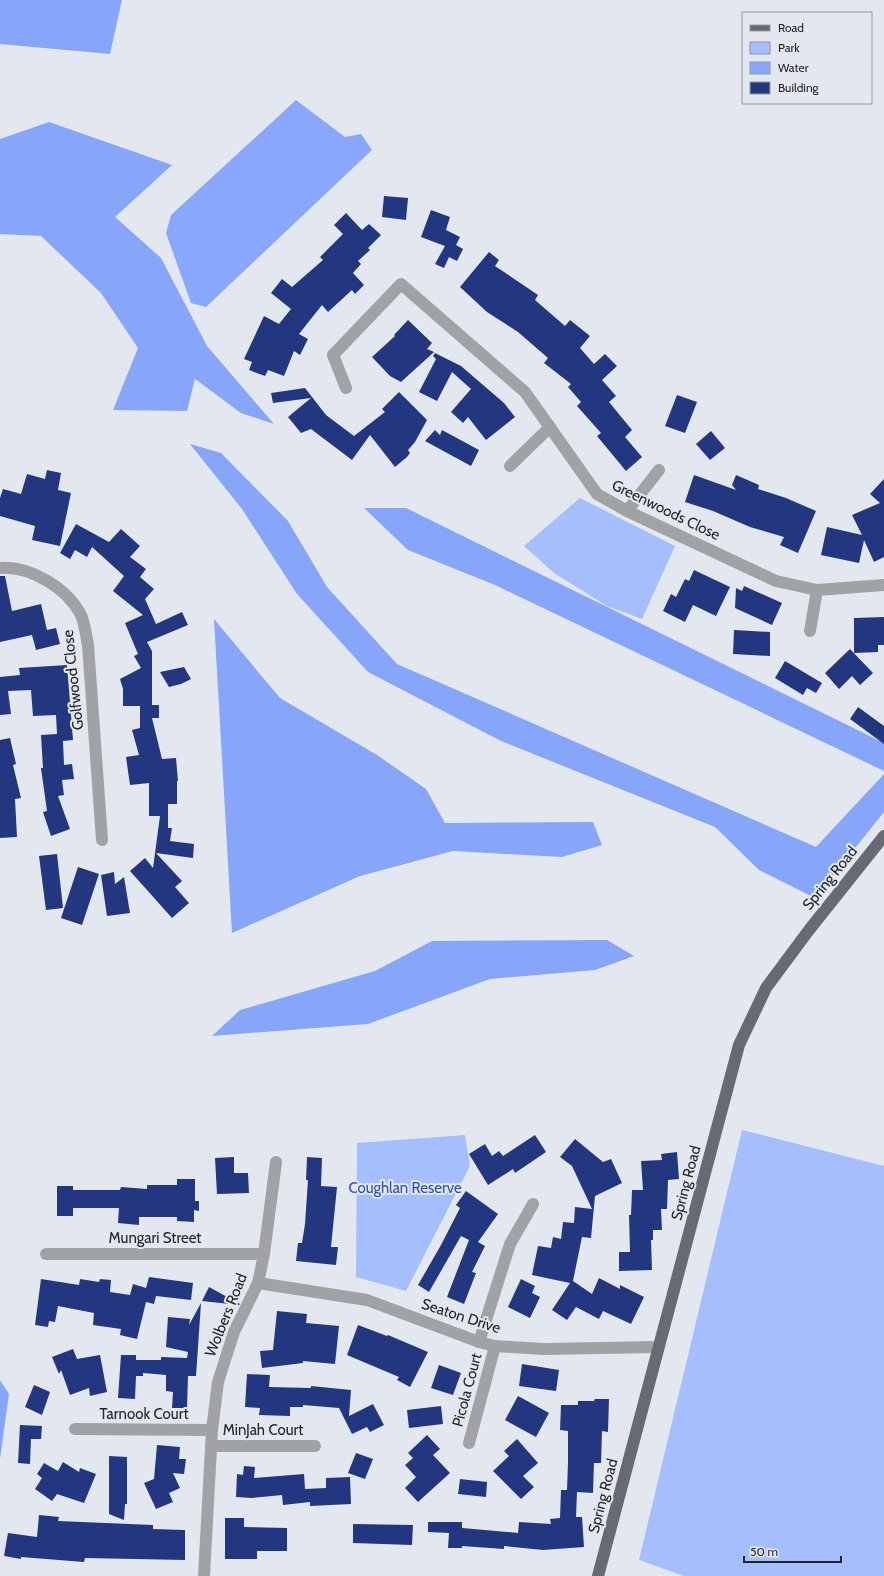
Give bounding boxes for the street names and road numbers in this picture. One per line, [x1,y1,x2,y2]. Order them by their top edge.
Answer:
street label: Greenwoods Close [609,476,723,544]
street label: Golfwood Close [59,629,87,731]
street label: Spring Road [799,843,861,913]
street label: Spring Road [667,1144,705,1222]
street label: Mungari Street [109,1229,201,1247]
street label: Wolbers Road [201,1271,251,1359]
street label: Seaton Drive [419,1295,503,1337]
street label: Picola Court [449,1351,485,1429]
street label: Tarnook Court [100,1405,188,1423]
street label: MinJah Court [223,1421,303,1439]
street label: Spring Road [584,1457,622,1535]

